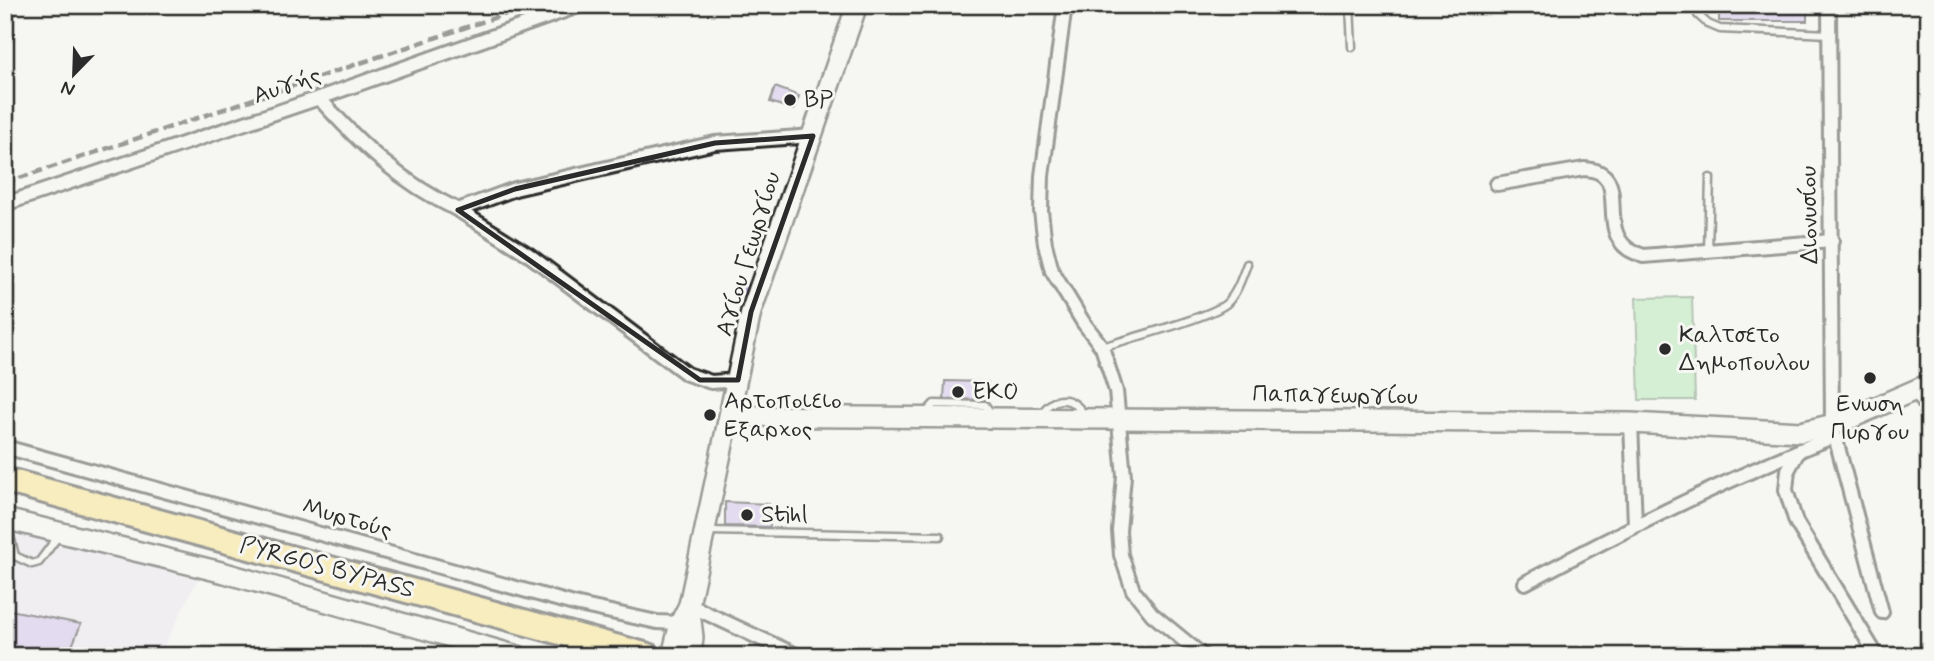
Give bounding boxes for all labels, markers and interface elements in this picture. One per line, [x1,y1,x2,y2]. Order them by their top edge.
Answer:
north arrow [38,38,108,108]
street label: Αυγής [249,60,325,112]
text: N [57,74,79,102]
place label: BP [804,85,833,116]
marker: BP [782,92,798,108]
street label: Διονυσίου [1794,165,1826,264]
street label: Αγίου Γεωργίου [709,168,789,340]
place label: Καλτσετο Δημοπουλου [1679,320,1810,379]
marker: Καλτσετο Δημοπουλου [1657,341,1673,357]
marker: Ενωση Πυργου [1862,370,1878,386]
place label: EKO [972,377,1019,408]
street label: Παπαγεωργίου [1252,379,1418,413]
marker: EKO [950,384,966,400]
place label: Αρτοποιειο Εξαρχος [724,386,842,445]
place label: Ενωση Πυργου [1831,389,1909,448]
marker: Αρτοποιειο Εξαρχος [702,407,718,423]
street label: Μυρτούς [299,491,395,547]
place label: Stihl [761,500,808,531]
marker: Stihl [739,507,755,523]
street label: PYRGOS BYPASS [236,530,418,606]

